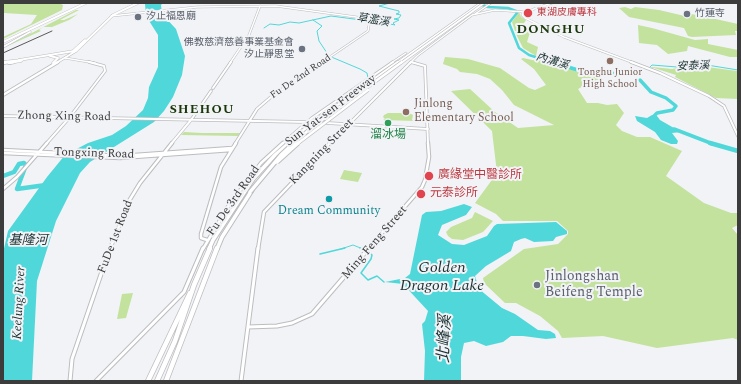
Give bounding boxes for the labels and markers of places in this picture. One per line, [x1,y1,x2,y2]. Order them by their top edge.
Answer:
marker: 東湖皮膚專科 [522,7,534,19]
place label: 東湖皮膚專科 [537,7,597,19]
place label: 竹蓮寺 [695,8,725,20]
marker: 竹蓮寺 [682,9,692,19]
place label: 汐止福恩廟 [146,11,196,23]
marker: 汐止福恩廟 [133,12,143,22]
place label: 佛教慈濟慈善事業基金會 汐止靜思堂 [184,37,294,60]
marker: 佛教慈濟慈善事業基金會 汐止靜思堂 [297,44,307,54]
marker: Tonghu Junior High School [605,56,615,66]
place label: Tonghu Junior High School [578,67,642,90]
place label: Jinlong Elementary School [414,98,514,126]
marker: Jinlong Elementary School [401,107,411,117]
marker: 溜冰場 [383,118,393,128]
place label: 溜冰場 [370,129,406,143]
place label: 廣緣堂中醫診所 [438,169,522,183]
marker: 廣緣堂中醫診所 [423,170,435,182]
place label: 元泰診所 [430,187,478,201]
marker: 元泰診所 [415,188,427,200]
marker: Dream Community [324,194,334,204]
place label: Dream Community [278,205,380,219]
place label: Jinlongshan Beifeng Temple [545,269,643,302]
marker: Jinlongshan Beifeng Temple [532,280,542,290]

